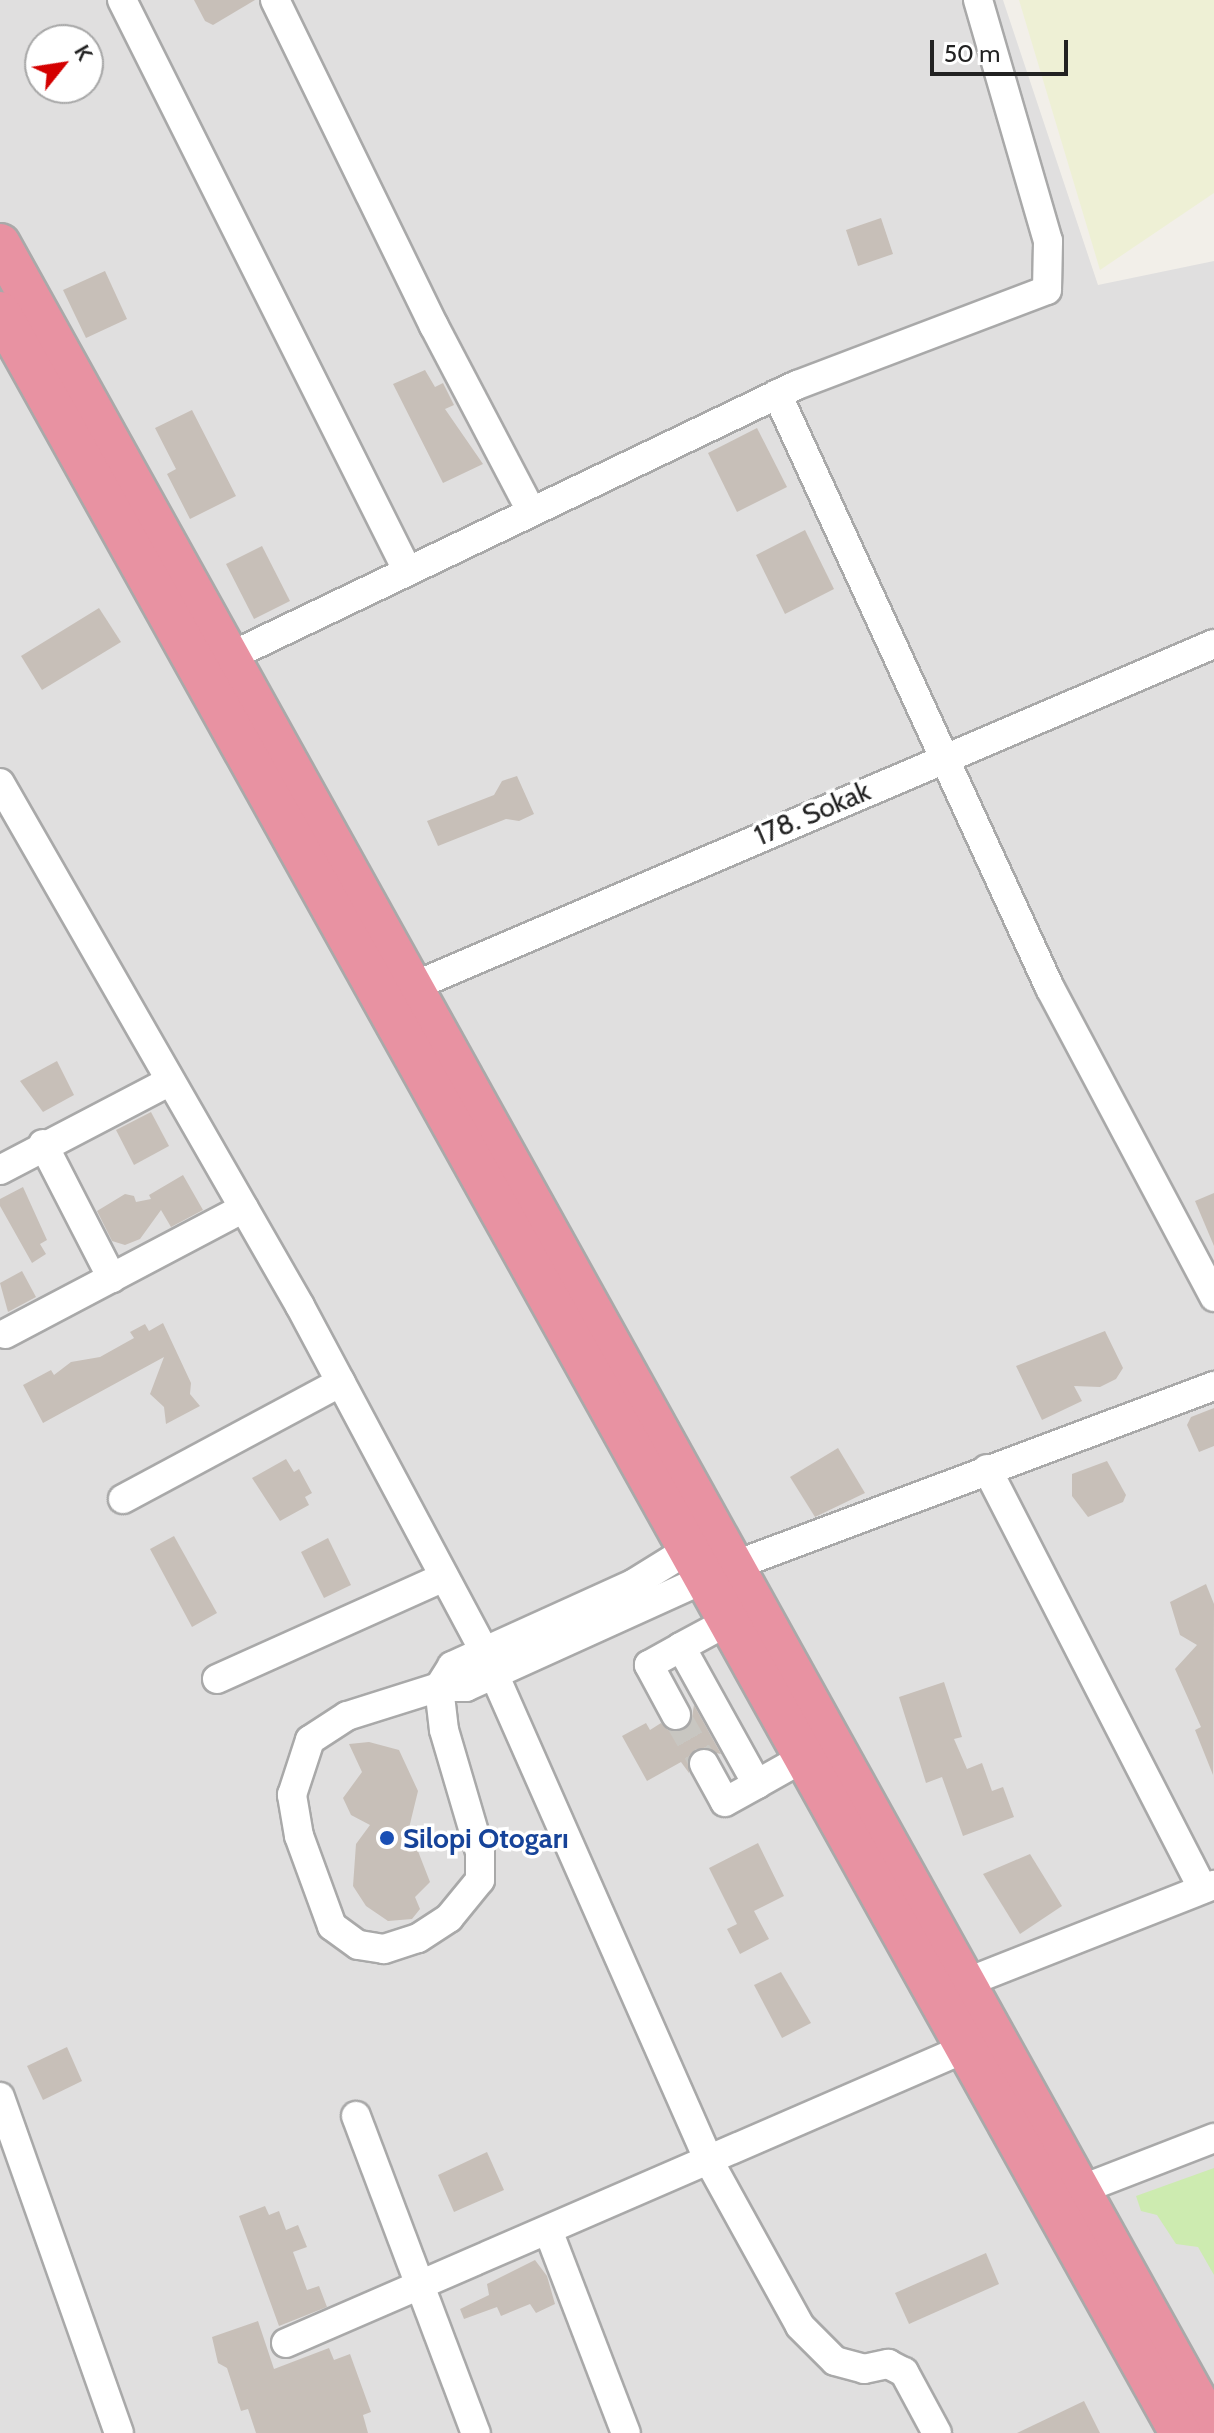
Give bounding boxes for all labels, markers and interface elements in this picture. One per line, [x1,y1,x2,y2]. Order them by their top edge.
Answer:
north arrow [24,24,104,104]
scale bar [934,24,1072,74]
text: 50 m [944,39,1000,68]
text: K [68,40,99,65]
street label: 178. Sokak [749,774,875,852]
place label: Silopi Otogarı [403,1821,569,1855]
marker: Silopi Otogarı [378,1829,396,1847]

